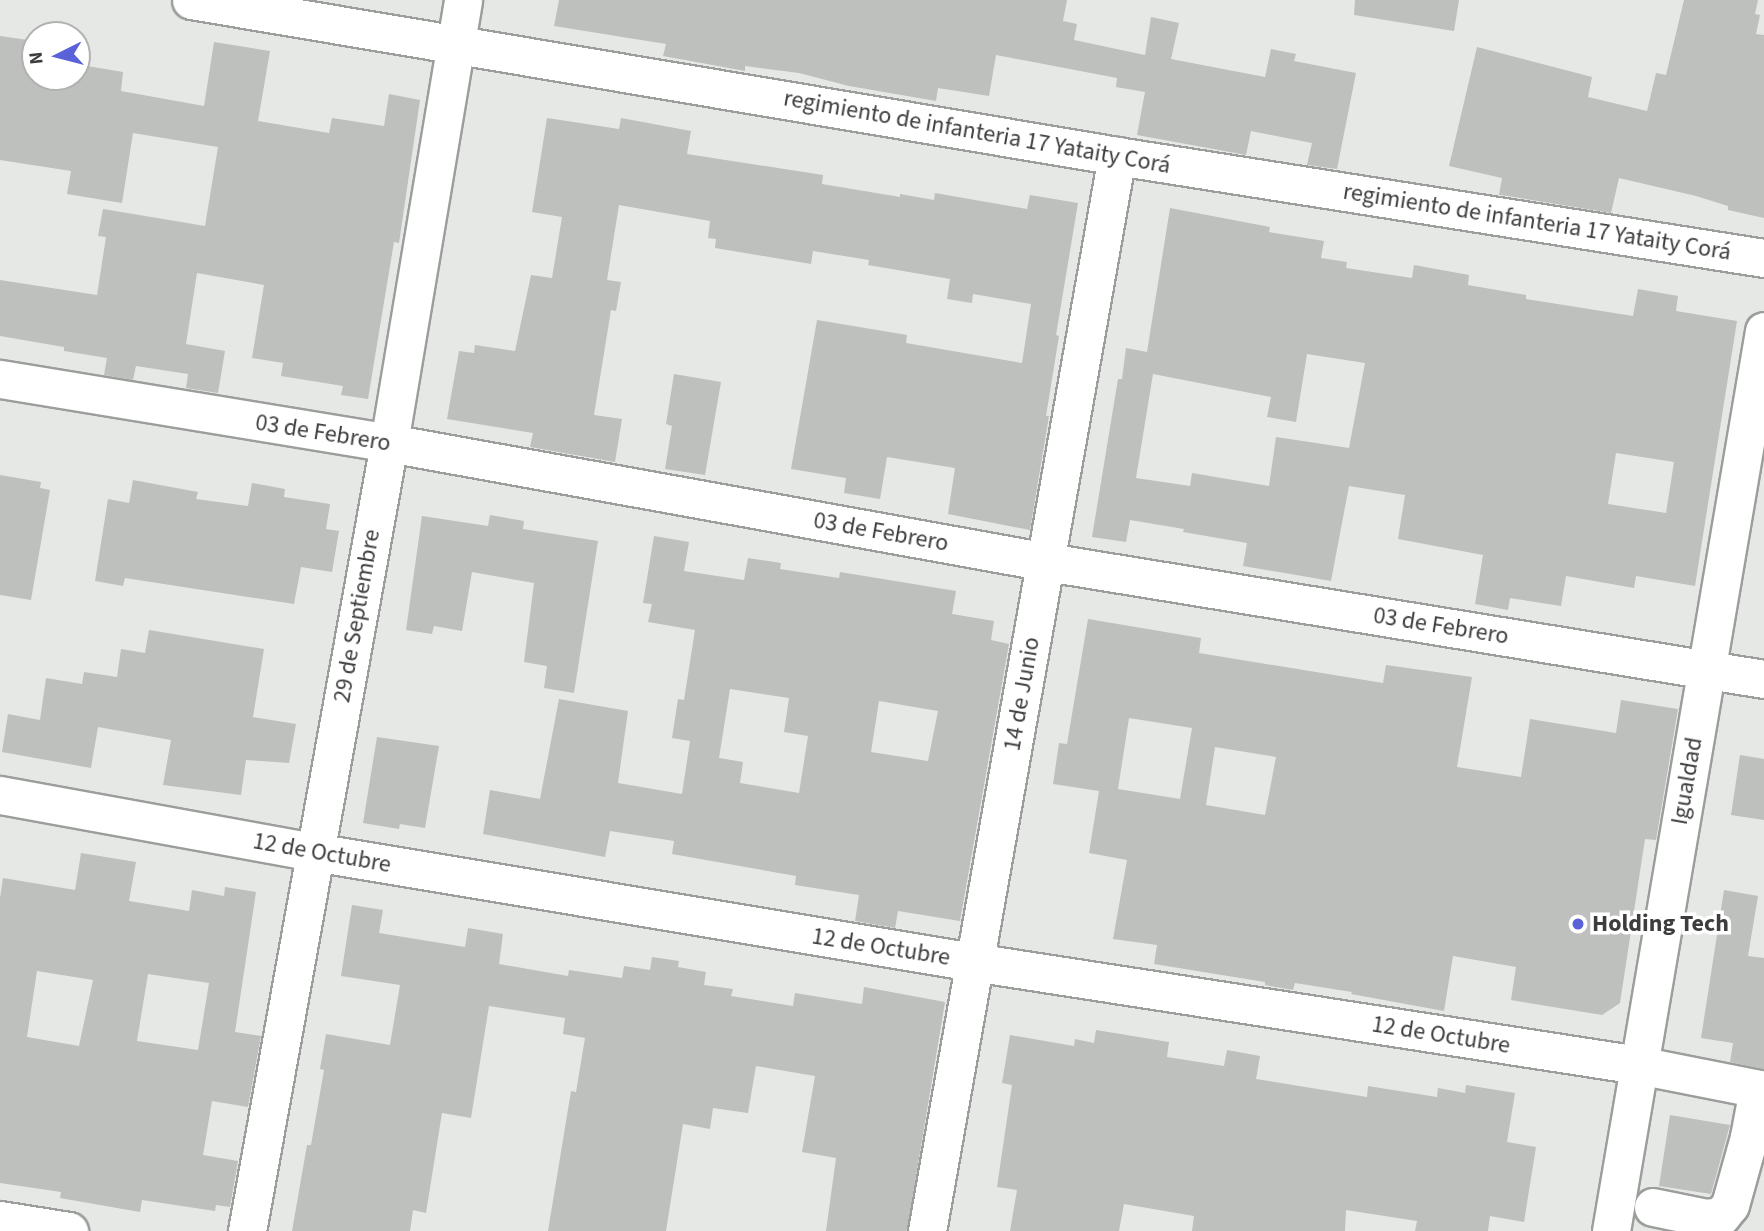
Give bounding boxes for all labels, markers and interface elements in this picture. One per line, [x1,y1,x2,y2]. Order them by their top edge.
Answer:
north arrow [21,21,91,91]
text: N [23,50,51,66]
street label: regimiento de infanteria 17 Yataity Corá [781,84,1173,180]
street label: regimiento de infanteria 17 Yataity Corá [1341,177,1733,267]
street label: 03 de Febrero [253,408,393,458]
street label: 03 de Febrero [811,506,951,558]
street label: 29 de Septiembre [328,527,386,705]
street label: 03 de Febrero [1371,601,1511,651]
street label: 14 de Junio [998,635,1046,753]
street label: Igualdad [1665,735,1709,827]
street label: 12 de Octubre [251,827,393,879]
place label: Holding Tech [1592,910,1729,938]
marker: Holding Tech [1570,916,1586,932]
street label: 12 de Octubre [810,922,952,972]
street label: 12 de Octubre [1370,1010,1512,1060]

